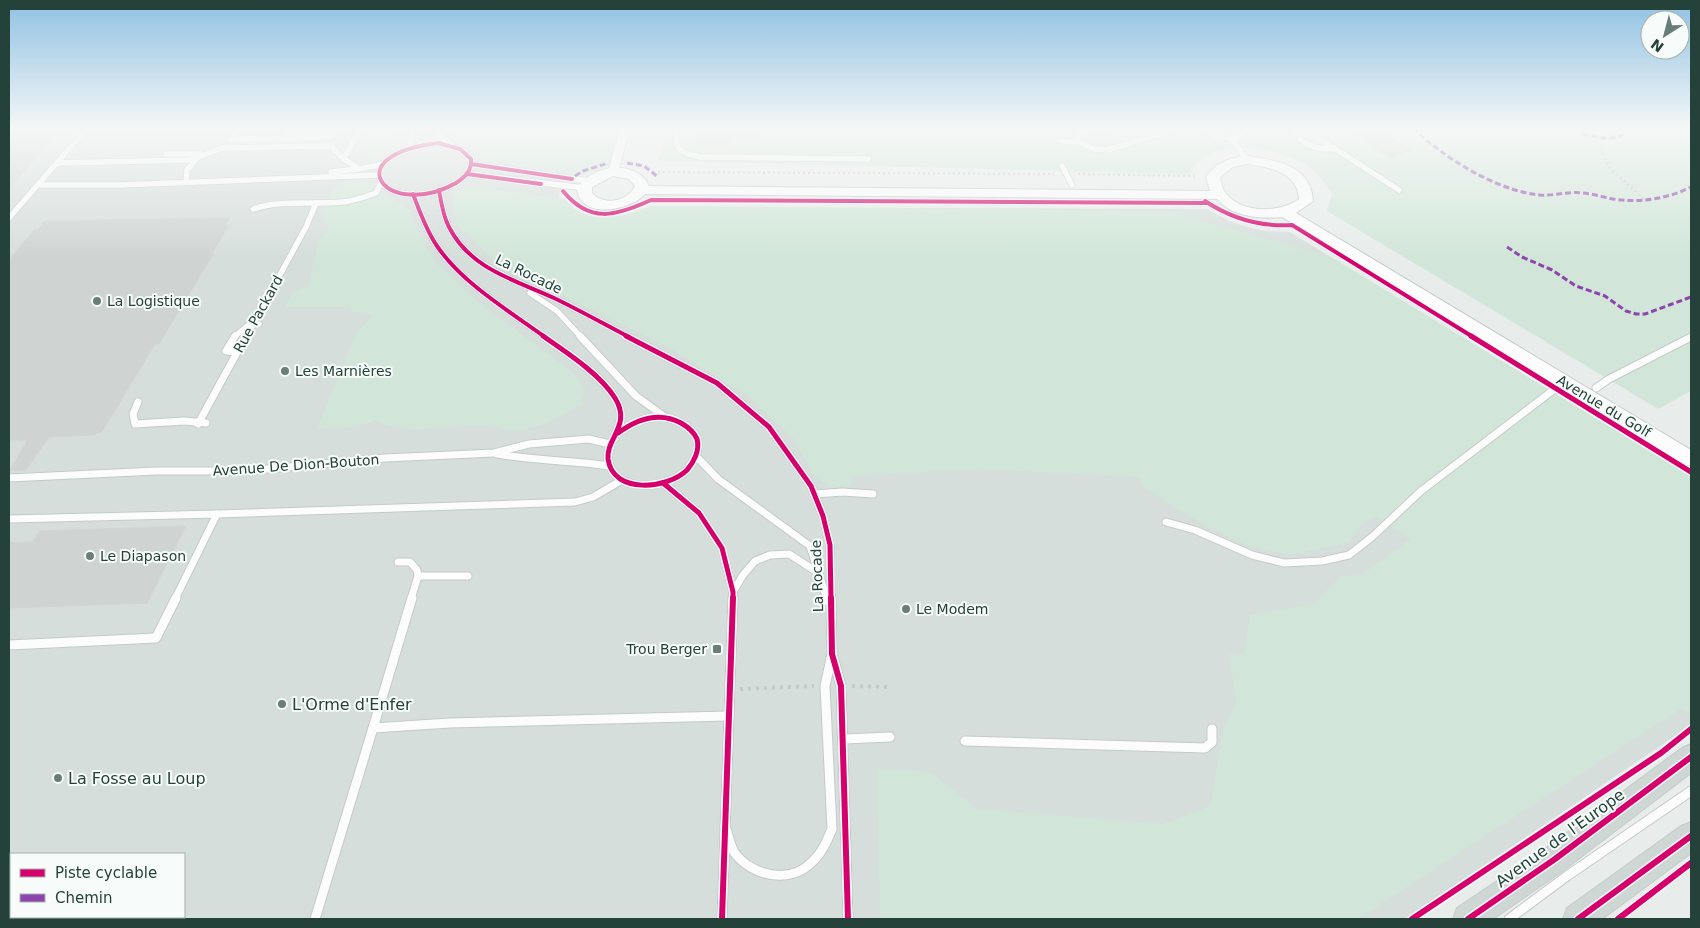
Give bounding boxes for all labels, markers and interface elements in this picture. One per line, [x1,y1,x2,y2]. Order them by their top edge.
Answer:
north arrow [1640,10,1690,60]
text: N [1648,36,1667,55]
street label: La Rocade [493,251,565,297]
street label: Rue Packard [230,273,286,355]
place label: La Logistique [107,293,200,309]
marker: La Logistique [91,295,103,307]
place label: Les Marnières [295,363,392,379]
marker: Les Marnières [279,365,291,377]
street label: Avenue du Golf [1554,372,1655,441]
street label: Avenue De Dion-Bouton [212,451,380,479]
street label: La Rocade [808,540,826,612]
place label: Le Diapason [100,548,186,564]
marker: Le Diapason [84,550,96,562]
place label: Le Modem [916,601,988,617]
marker: Le Modem [900,603,912,615]
place label: Trou Berger [625,641,707,657]
marker: Trou Berger [711,643,723,655]
place label: L'Orme d'Enfer [292,695,412,714]
marker: L'Orme d'Enfer [276,698,288,710]
place label: La Fosse au Loup [68,769,206,788]
marker: La Fosse au Loup [52,772,64,784]
street label: Avenue de l'Europe [1492,785,1628,891]
legend [10,853,185,918]
text: Piste cyclable [55,864,157,882]
text: Chemin [55,889,113,907]

